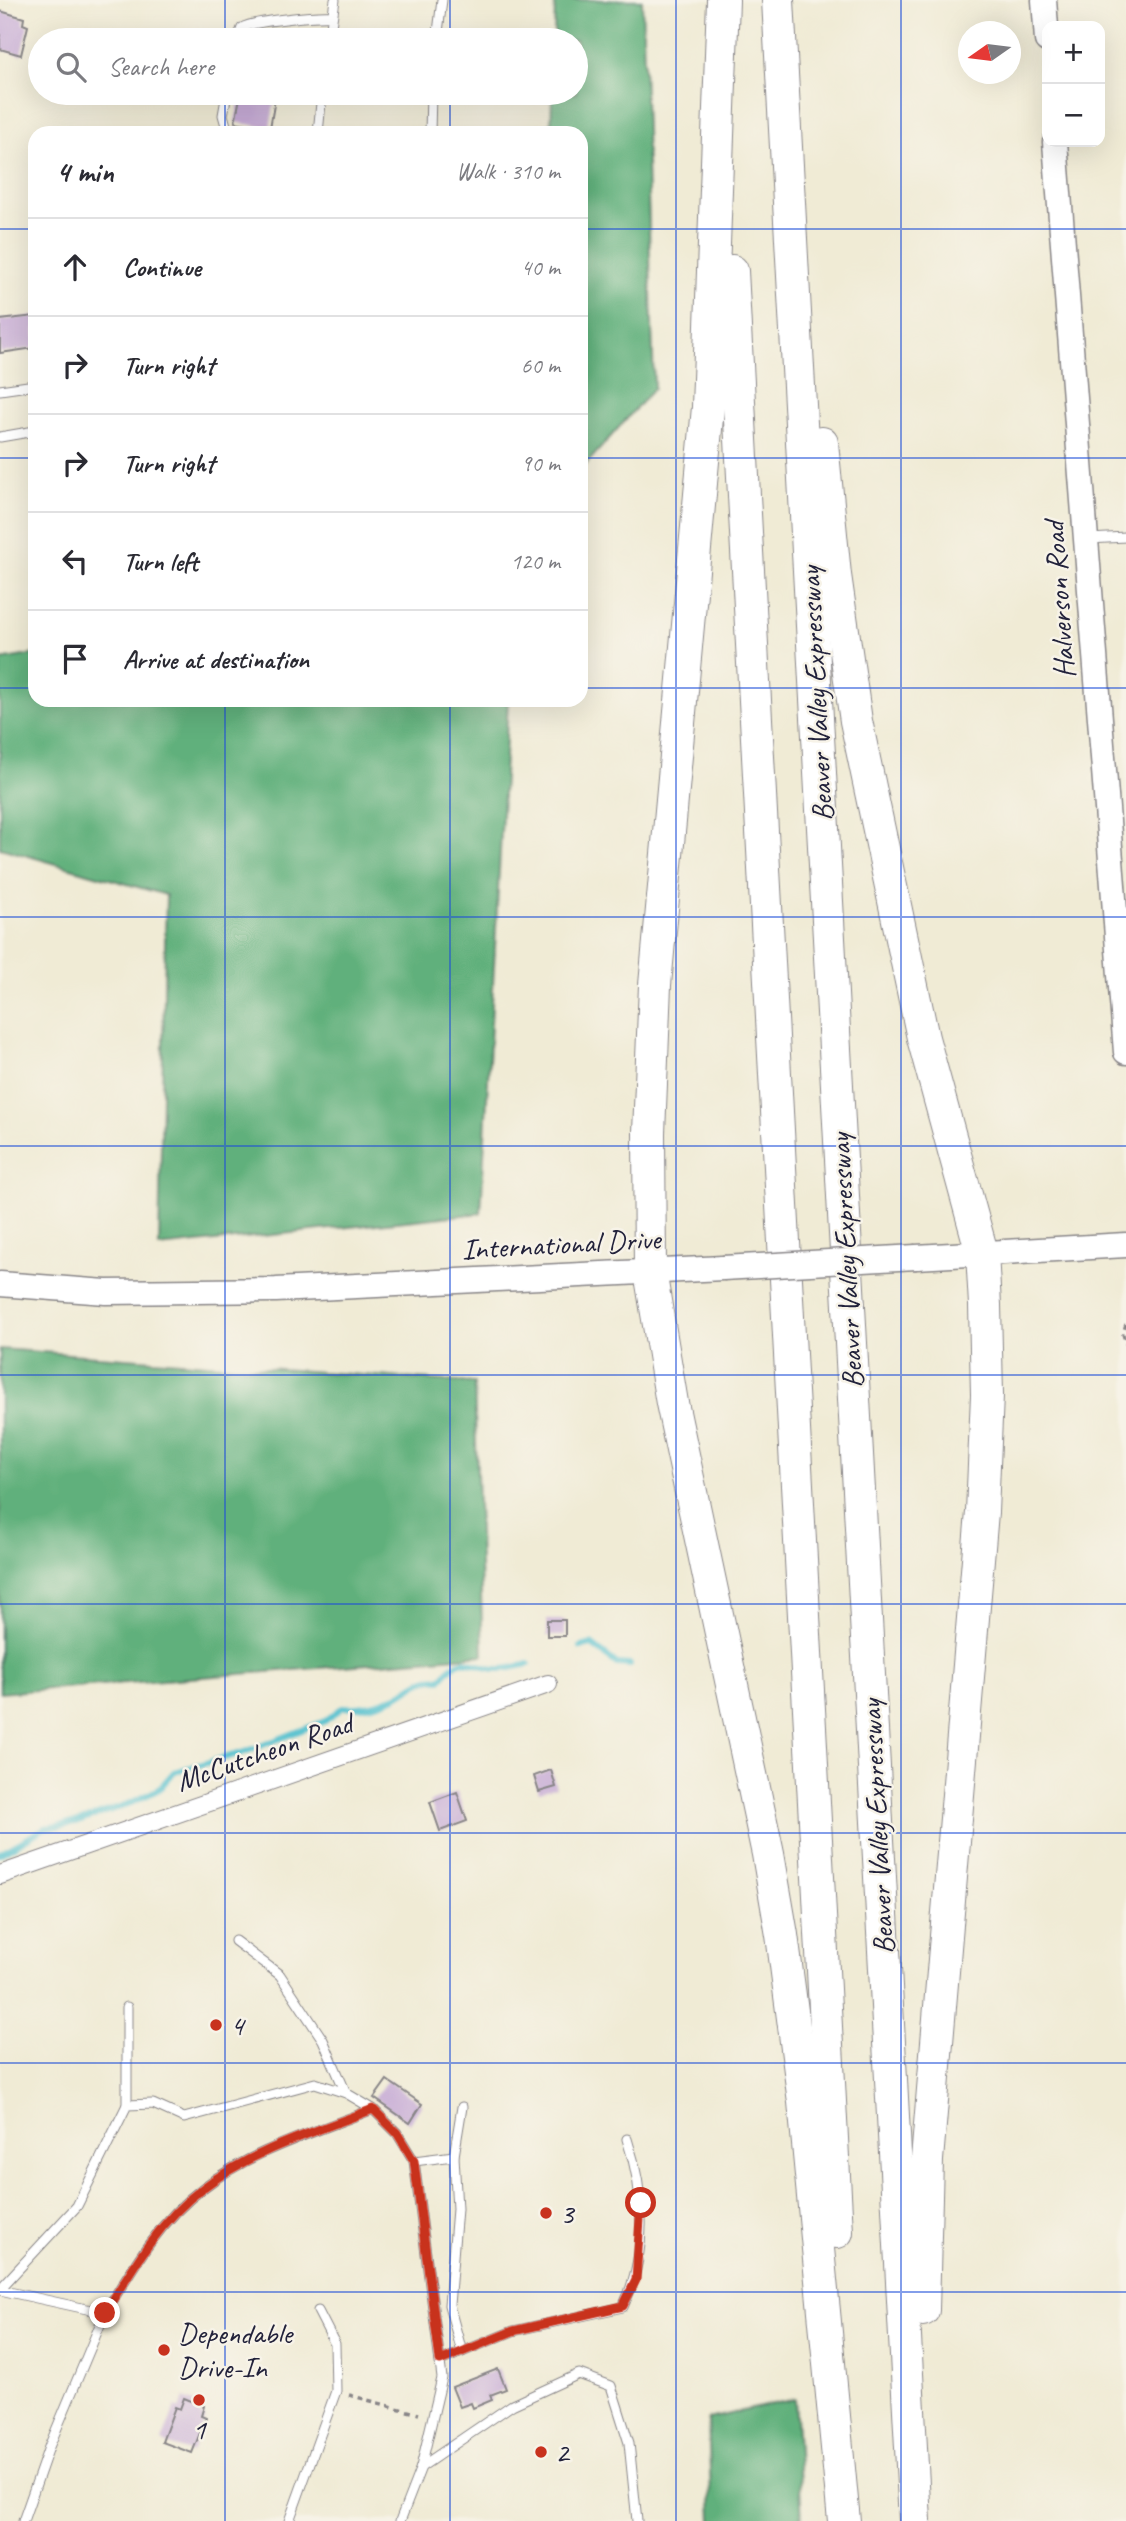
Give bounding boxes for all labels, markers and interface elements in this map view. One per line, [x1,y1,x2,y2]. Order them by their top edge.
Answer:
north arrow [958,21,1021,84]
map controls [1042,21,1105,147]
button: + [1042,21,1105,84]
search box [28,28,588,105]
icon: search [52,48,90,86]
text: Search here [108,50,214,83]
button: − [1042,84,1105,147]
text: 4 min [56,153,113,191]
text: Walk · 310 m [456,157,560,186]
icon: ahead [56,248,94,286]
text: Continue [123,251,201,284]
text: 40 m [521,253,560,282]
icon: right [56,346,94,384]
text: Turn right [123,349,214,382]
text: 60 m [521,351,560,380]
icon: right [56,444,94,482]
text: Turn right [123,447,214,480]
text: 90 m [521,449,560,478]
street label: Halverson Road [1034,516,1083,680]
icon: left [56,542,94,580]
text: Turn left [123,545,198,578]
text: 120 m [511,547,560,576]
street label: Beaver Valley Expressway [790,563,842,822]
icon: arrive [56,640,94,678]
text: Arrive at destination [123,643,309,676]
street label: Beaver Valley Expressway [820,1130,872,1389]
street label: International Drive [461,1220,663,1268]
street label: Beaver Valley Expressway [851,1696,903,1955]
street label: McCutcheon Road [171,1703,361,1800]
place label: 4 [230,2006,246,2044]
marker: 4 [208,2017,224,2033]
route start [625,2187,656,2218]
place label: 3 [560,2194,576,2232]
marker: 3 [538,2205,554,2221]
route end [89,2297,120,2328]
place label: Dependable Drive-In [178,2314,294,2386]
marker: Dependable Drive-In [156,2342,172,2358]
marker: 1 [191,2392,207,2408]
place label: 1 [192,2410,207,2448]
place label: 2 [555,2433,571,2471]
marker: 2 [533,2444,549,2460]

